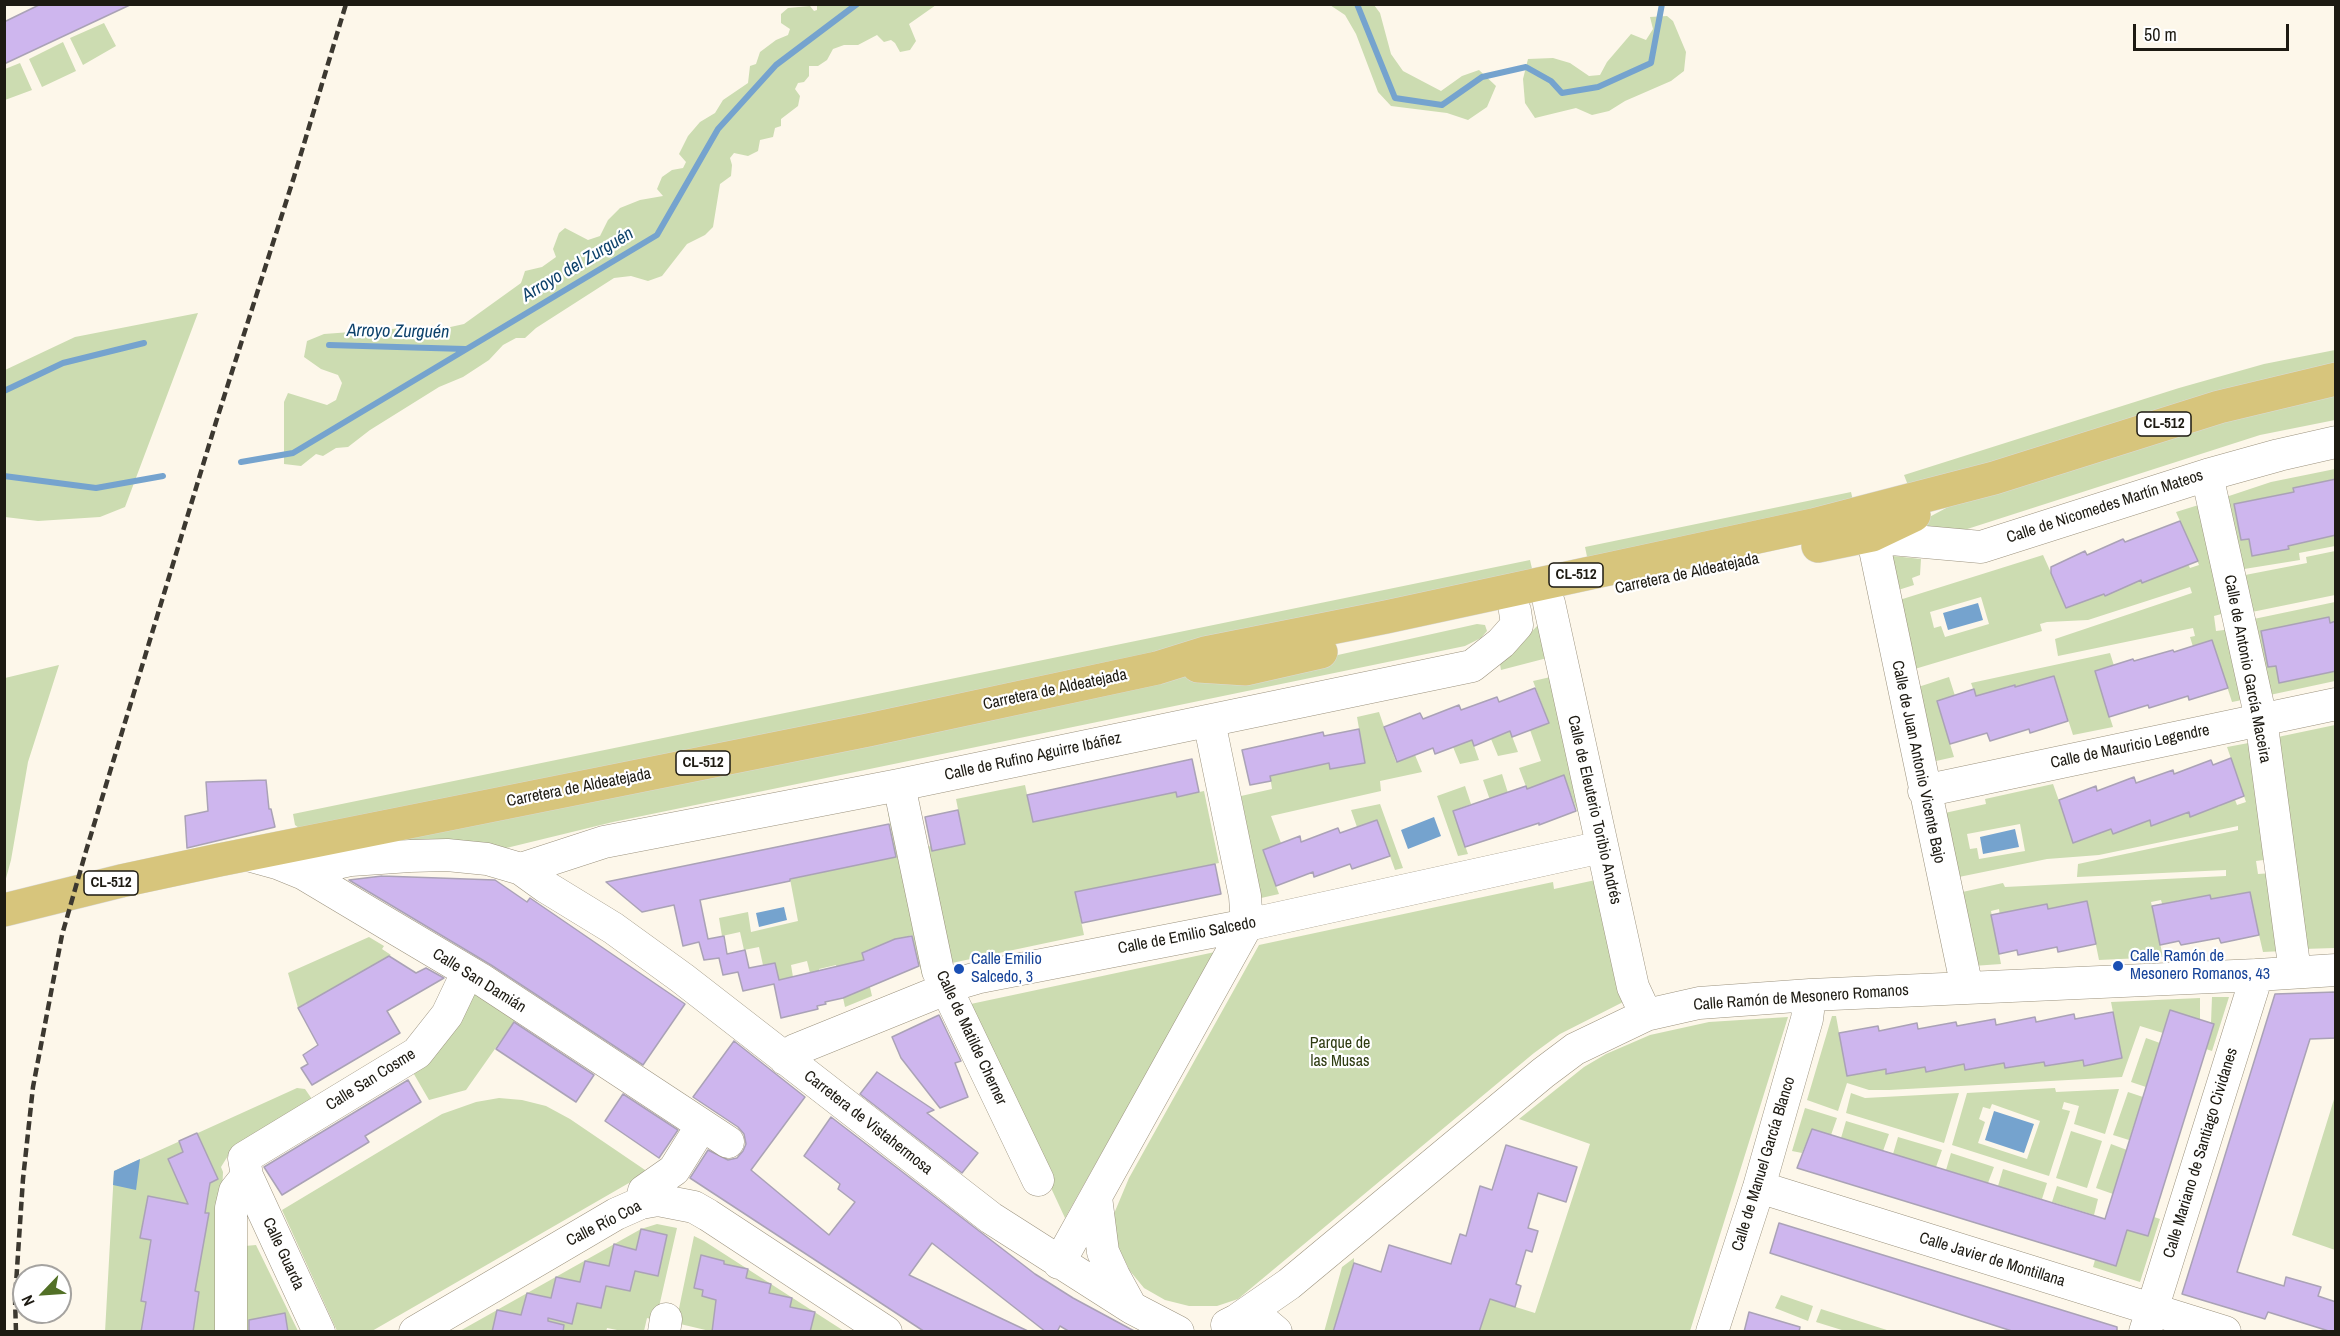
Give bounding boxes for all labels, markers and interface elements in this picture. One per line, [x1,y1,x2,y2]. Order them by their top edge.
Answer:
scale bar [2136,12,2292,50]
text: 50 m [2144,22,2177,47]
water label: Arroyo del Zurguén [518,223,638,307]
water label: Arroyo Zurguén [347,320,449,344]
road number: CL-512 [2137,412,2191,436]
street label: Calle de Nicomedes Martín Mateos [2004,466,2206,548]
street label: Carretera de Aldeatejada [1613,549,1761,599]
road number: CL-512 [1549,563,1603,587]
street label: Calle de Antonio García Maceira [2219,573,2275,765]
street label: Calle de Juan Antonio Vicente Bajo [1887,659,1949,865]
street label: Carretera de Aldeatejada [981,665,1129,715]
street label: Calle de Eleuterio Toribio Andrés [1563,714,1625,906]
street label: Calle de Mauricio Legendre [2049,721,2211,773]
street label: Calle de Rufino Aguirre Ibáñez [943,729,1123,785]
road number: CL-512 [676,751,730,775]
street label: Carretera de Aldeatejada [505,765,653,811]
road number: CL-512 [84,871,138,895]
street label: Calle de Emilio Salcedo [1116,913,1258,959]
street label: Calle San Damián [429,945,529,1017]
place label: Calle Ramón de Mesonero Romanos, 43 [2130,947,2270,985]
place label: Calle Emilio Salcedo, 3 [971,950,1042,988]
marker: Calle Ramón de Mesonero Romanos, 43 [2111,959,2125,973]
marker: Calle Emilio Salcedo, 3 [952,962,966,976]
street label: Calle de Matilde Cherner [931,968,1011,1108]
street label: Calle Ramón de Mesonero Romanos [1693,981,1909,1015]
park label: Parque de las Musas [1310,1034,1370,1072]
street label: Calle San Cosme [323,1045,419,1115]
street label: Calle Mariano de Santiago Cividanes [2160,1046,2242,1260]
street label: Carretera de Vistahermosa [800,1067,936,1179]
street label: Calle de Manuel García Blanco [1728,1074,1800,1254]
street label: Calle Río Coa [563,1197,645,1251]
street label: Calle Guarda [258,1215,308,1293]
street label: Calle Javier de Montillana [1917,1229,2067,1291]
north arrow [12,1264,72,1324]
text: N [16,1292,39,1310]

